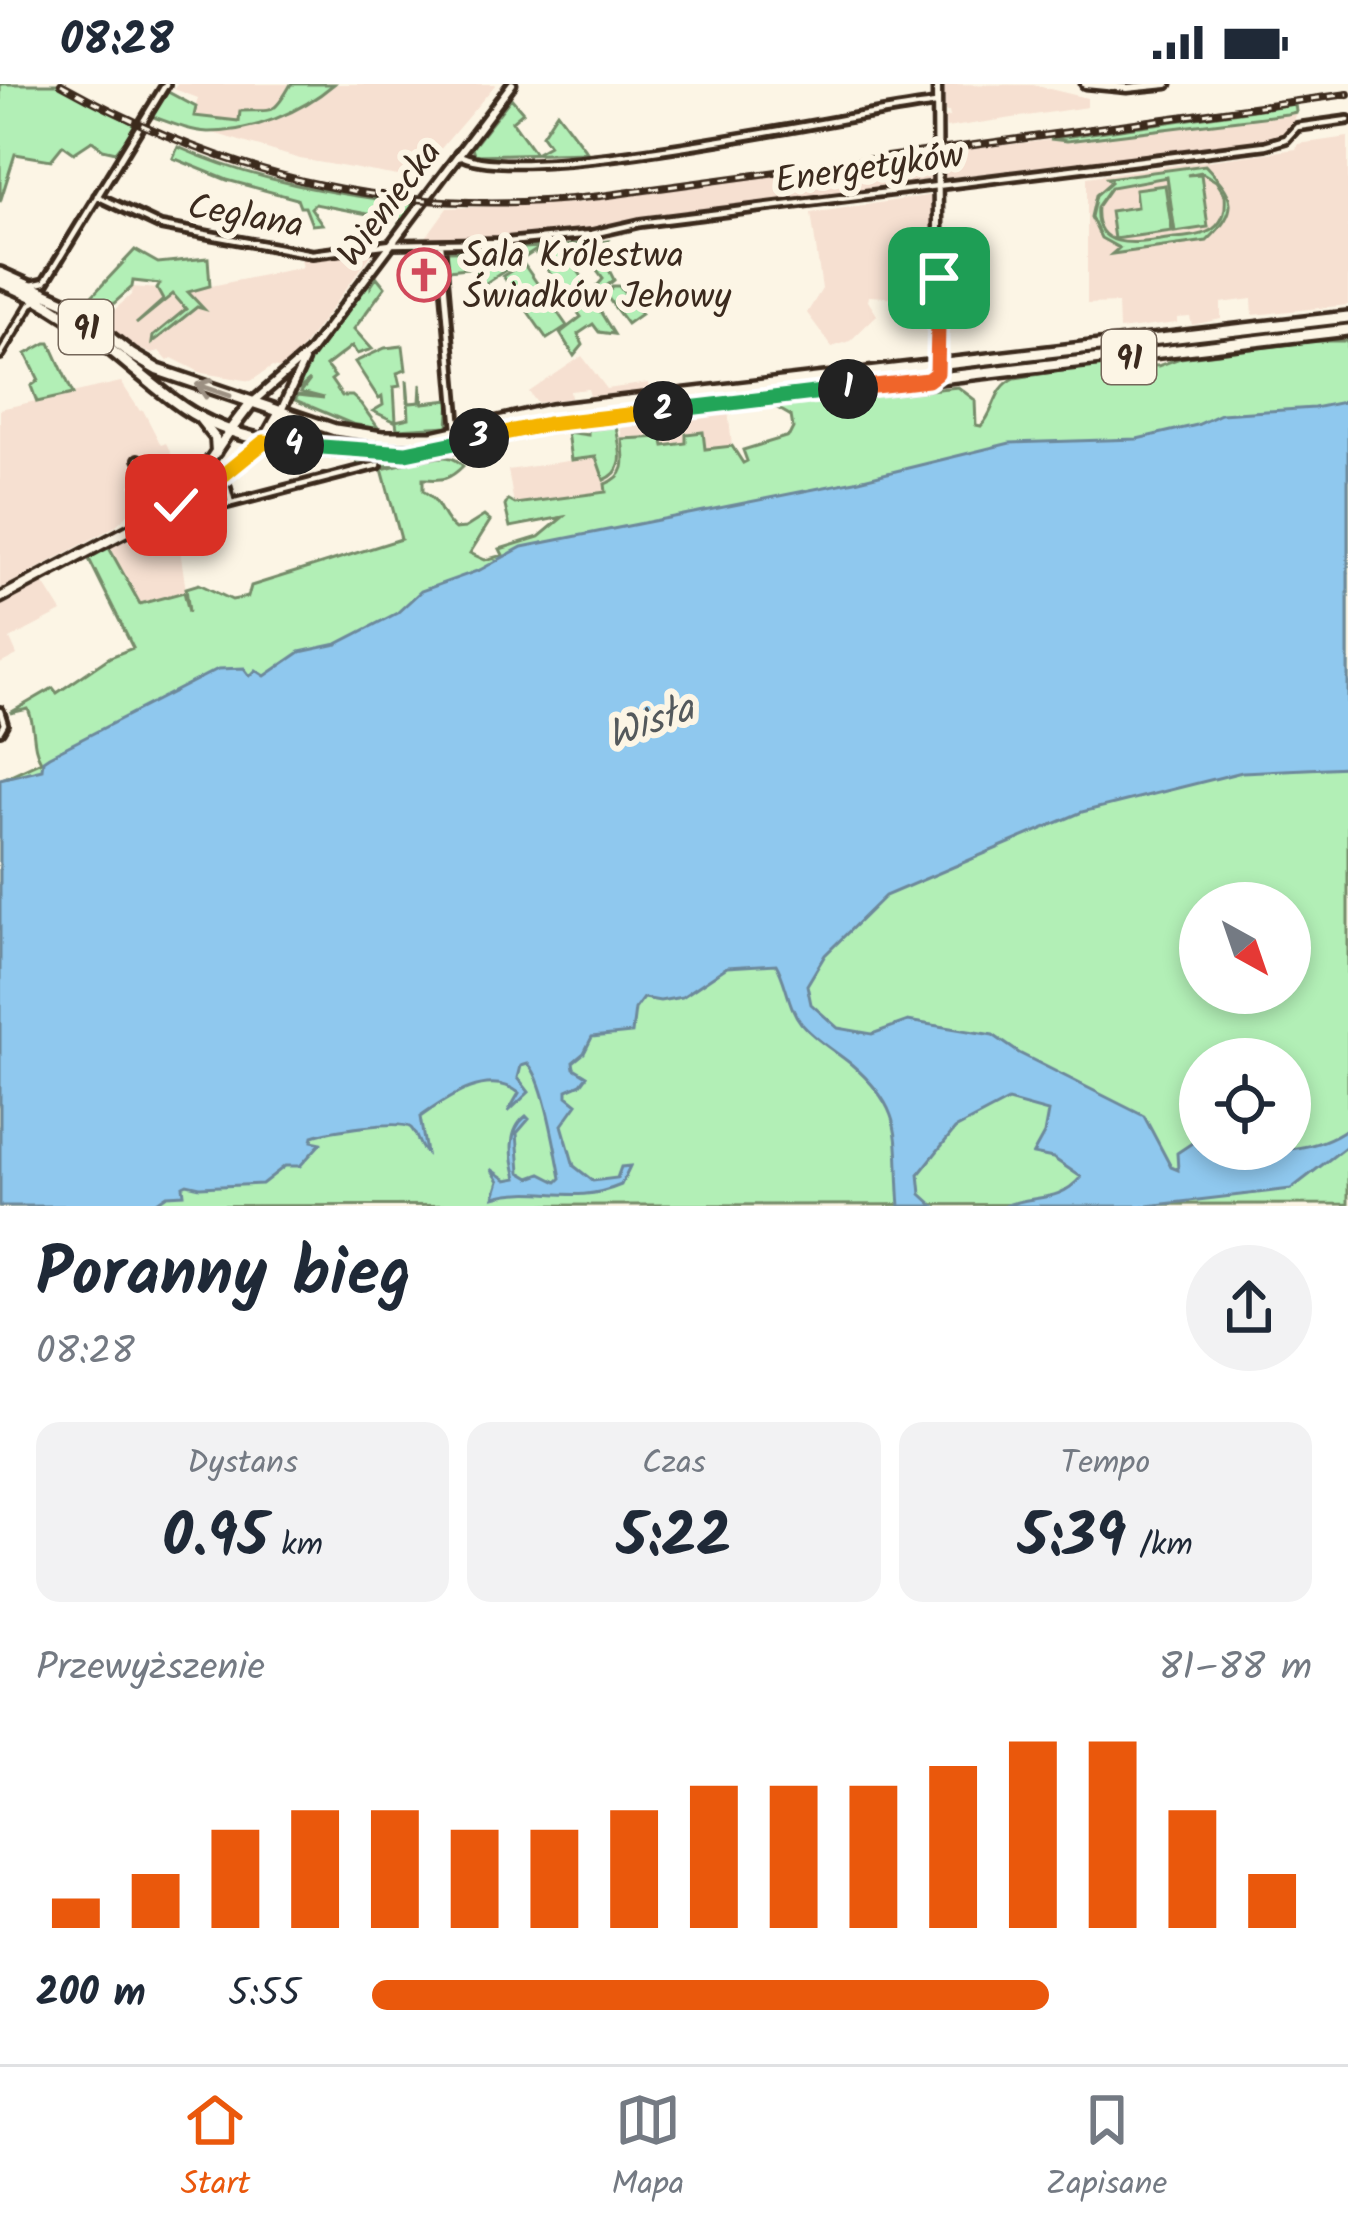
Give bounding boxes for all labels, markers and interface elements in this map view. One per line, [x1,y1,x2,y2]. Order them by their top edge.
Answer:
text: 08:28 [60,6,174,78]
street label: Wieniecka [324,128,458,280]
street label: Energetyków [772,128,968,211]
street label: Ceglana [183,179,308,256]
pin [888,227,990,329]
place label: Sala Królestwa Świadków Jehowy [463,229,732,327]
icon: arrive [906,245,972,311]
church icon: Sala Królestwa Świadków Jehowy [396,247,452,303]
road number: 91 [59,300,113,354]
road number: 91 [1102,330,1156,384]
pin: 1 [818,359,878,419]
text: 1 [843,362,853,415]
one-way arrow [195,378,232,399]
pin: 2 [633,381,693,441]
text: 2 [653,384,673,437]
pin: 3 [449,408,509,468]
text: 3 [470,411,488,464]
pin: 4 [264,415,324,475]
text: 4 [285,418,303,471]
pin [125,454,227,556]
icon: check [143,472,209,538]
water label: Wisła [599,679,706,768]
north arrow [1179,882,1311,1014]
map controls [1179,882,1311,1170]
button: locate [1179,1038,1311,1170]
text: Poranny bieg [36,1224,411,1329]
button: share [1186,1245,1312,1371]
text: 08:28 [36,1322,135,1384]
text: Dystans [187,1438,298,1491]
text: Czas [642,1438,706,1491]
text: Tempo [1061,1438,1150,1491]
text: 0.95 [162,1491,268,1587]
text: 5:22 [616,1491,732,1587]
text: 5:39 [1018,1491,1126,1587]
text: km [268,1520,323,1573]
text: /km [1126,1520,1193,1573]
text: Przewyższenie [36,1638,265,1700]
text: 81–88 m [1159,1638,1312,1700]
text: 200 m [36,1964,146,2026]
text: 5:55 [228,1964,300,2026]
tab: Start [181,2087,250,2212]
tab: Mapa [612,2087,684,2212]
tab: Zapisane [1046,2087,1167,2212]

